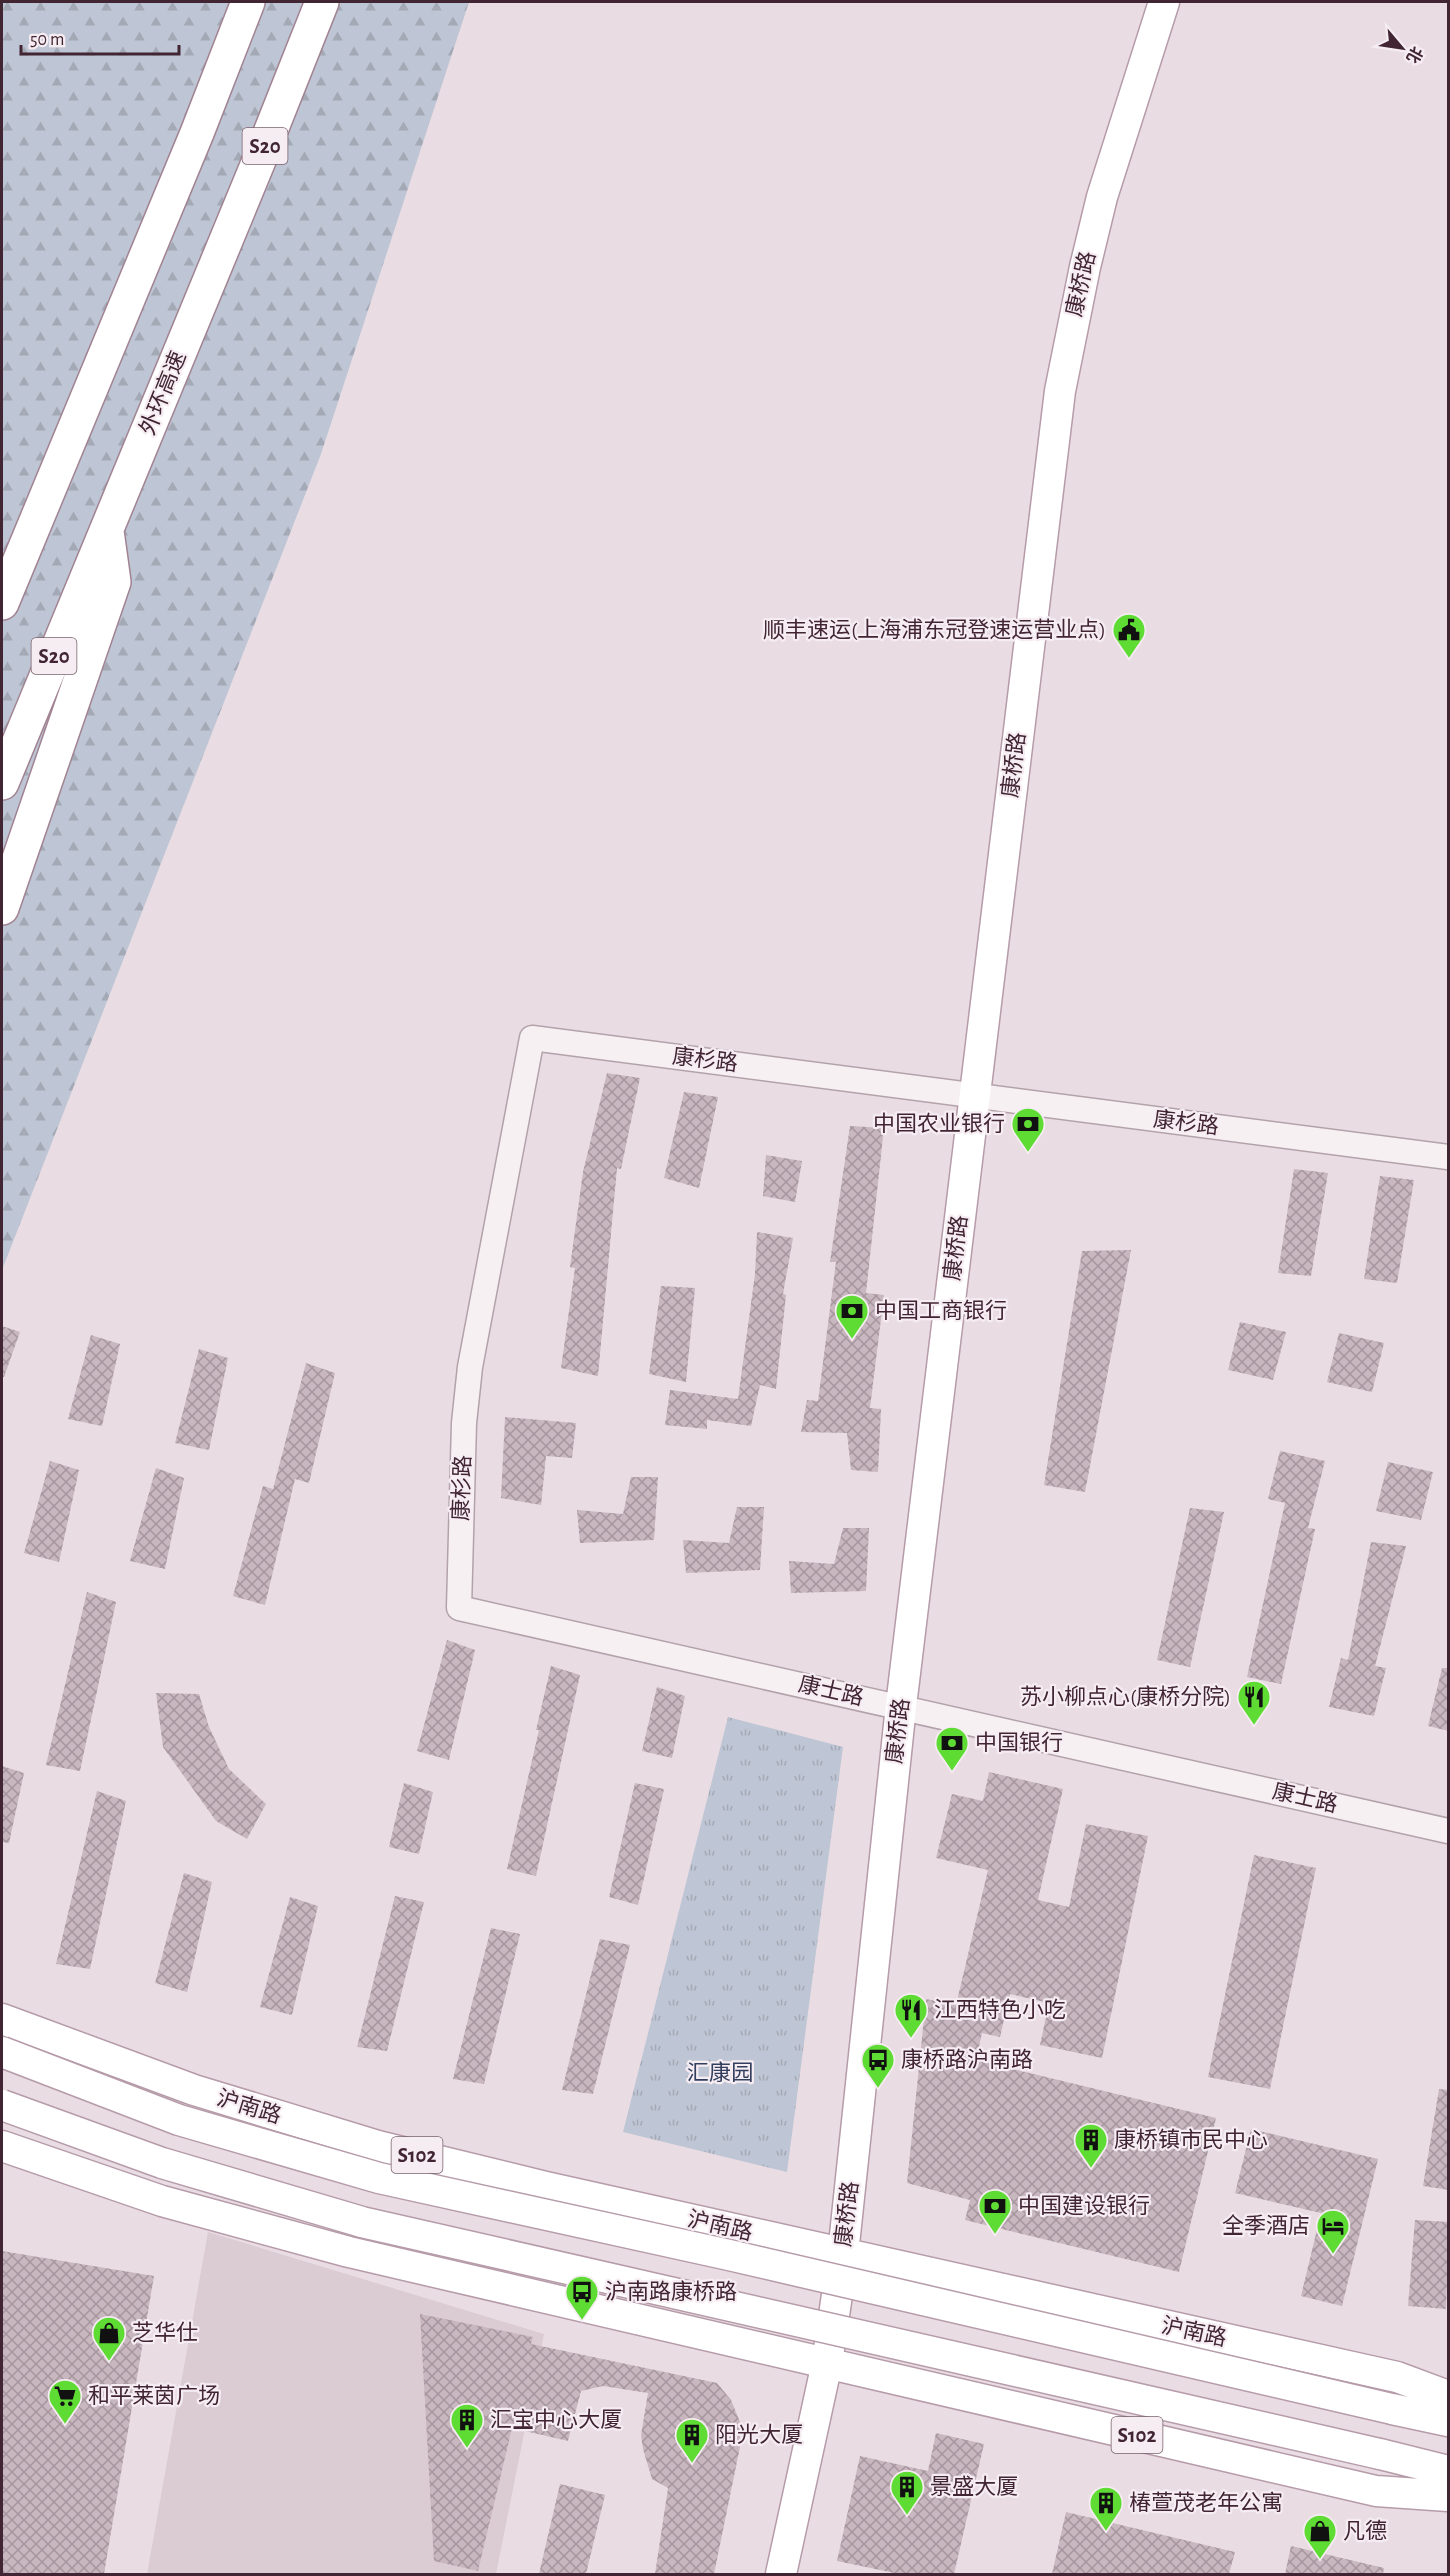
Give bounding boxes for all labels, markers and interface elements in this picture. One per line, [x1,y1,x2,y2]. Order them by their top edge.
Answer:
scale bar [21,18,178,56]
north arrow [1372,18,1432,78]
text: 50 m [30,31,64,49]
text: 北 [1403,44,1426,66]
road number: S20 [242,128,288,164]
street label: 康桥路 [1062,249,1099,319]
street label: 外环高速 [135,348,190,438]
public building icon: 顺丰速运(上海浦东冠登速运营业点) [1111,612,1147,659]
place label: 顺丰速运(上海浦东冠登速运营业点) [763,618,1106,641]
road number: S20 [32,638,76,674]
street label: 康桥路 [998,731,1029,799]
street label: 康杉路 [671,1044,739,1075]
bank icon: 中国农业银行 [1010,1106,1046,1153]
street label: 康杉路 [1152,1107,1220,1138]
place label: 中国农业银行 [873,1112,1005,1135]
street label: 康桥路 [940,1214,971,1282]
bank icon: 中国工商银行 [834,1293,870,1340]
place label: 中国工商银行 [875,1299,1007,1322]
street label: 康杉路 [449,1455,474,1521]
street label: 康士路 [796,1672,866,1709]
restaurant icon: 苏小柳点心(康桥分院) [1236,1679,1272,1726]
place label: 苏小柳点心(康桥分院) [1020,1685,1231,1708]
street label: 康桥路 [882,1697,913,1765]
bank icon: 中国银行 [934,1725,970,1772]
place label: 中国银行 [975,1731,1063,1754]
street label: 康士路 [1270,1779,1340,1816]
restaurant icon: 江西特色小吃 [893,1992,929,2039]
place label: 江西特色小吃 [934,1998,1066,2021]
bus stop icon: 康桥路沪南路 [860,2042,896,2089]
place label: 康桥路沪南路 [901,2048,1033,2071]
park label: 汇康园 [687,2061,753,2084]
street label: 沪南路 [214,2086,284,2127]
building icon: 康桥镇市民中心 [1073,2122,1109,2169]
place label: 康桥镇市民中心 [1114,2128,1268,2151]
road number: S102 [392,2137,442,2173]
street label: 康桥路 [831,2180,862,2248]
bank icon: 中国建设银行 [977,2188,1013,2235]
place label: 中国建设银行 [1018,2194,1150,2217]
street label: 沪南路 [685,2207,755,2244]
hotel icon: 全季酒店 [1315,2208,1351,2255]
place label: 全季酒店 [1222,2214,1310,2237]
bus stop icon: 沪南路康桥路 [564,2274,600,2321]
place label: 沪南路康桥路 [605,2280,737,2303]
street label: 沪南路 [1159,2313,1229,2350]
shop icon: 芝华仕 [91,2315,127,2362]
place label: 芝华仕 [132,2321,198,2344]
supermarket icon: 和平莱茵广场 [47,2378,83,2425]
place label: 和平莱茵广场 [88,2384,220,2407]
building icon: 汇宝中心大厦 [449,2402,485,2449]
place label: 汇宝中心大厦 [490,2408,622,2431]
building icon: 阳光大厦 [674,2417,710,2464]
road number: S102 [1112,2417,1162,2453]
place label: 阳光大厦 [715,2423,803,2446]
building icon: 景盛大厦 [889,2469,925,2516]
place label: 景盛大厦 [930,2475,1018,2498]
building icon: 椿萱茂老年公寓 [1088,2485,1124,2532]
place label: 椿萱茂老年公寓 [1129,2491,1283,2514]
shop icon: 凡德 [1302,2513,1338,2560]
place label: 凡德 [1343,2519,1387,2542]

